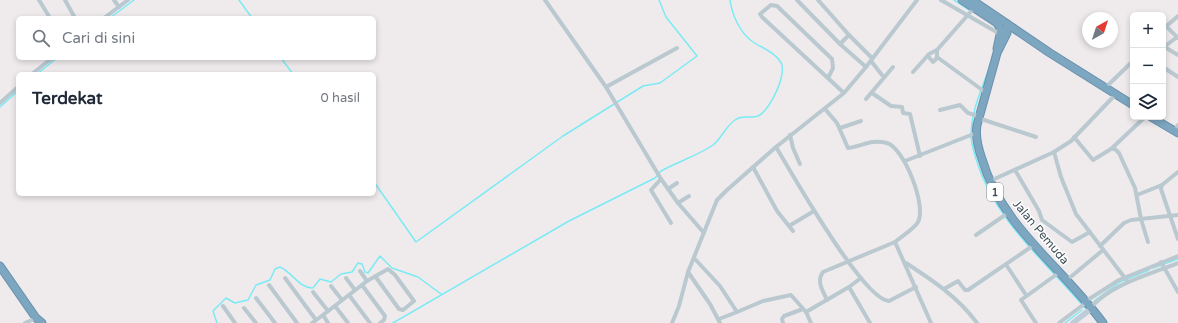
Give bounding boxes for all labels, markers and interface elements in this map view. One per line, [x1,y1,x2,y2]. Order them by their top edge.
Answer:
north arrow [1082,12,1118,48]
map controls [1130,12,1166,120]
button: + [1130,12,1166,48]
search box [16,16,376,60]
icon: search [30,27,52,49]
text: Cari di sini [62,29,135,47]
button: − [1130,48,1166,84]
button: layers [1130,84,1166,120]
text: Terdekat [32,88,102,109]
text: 0 hasil [321,90,360,106]
road number: 1 [987,183,1003,201]
street label: Jalan Pemuda [1010,197,1072,267]

